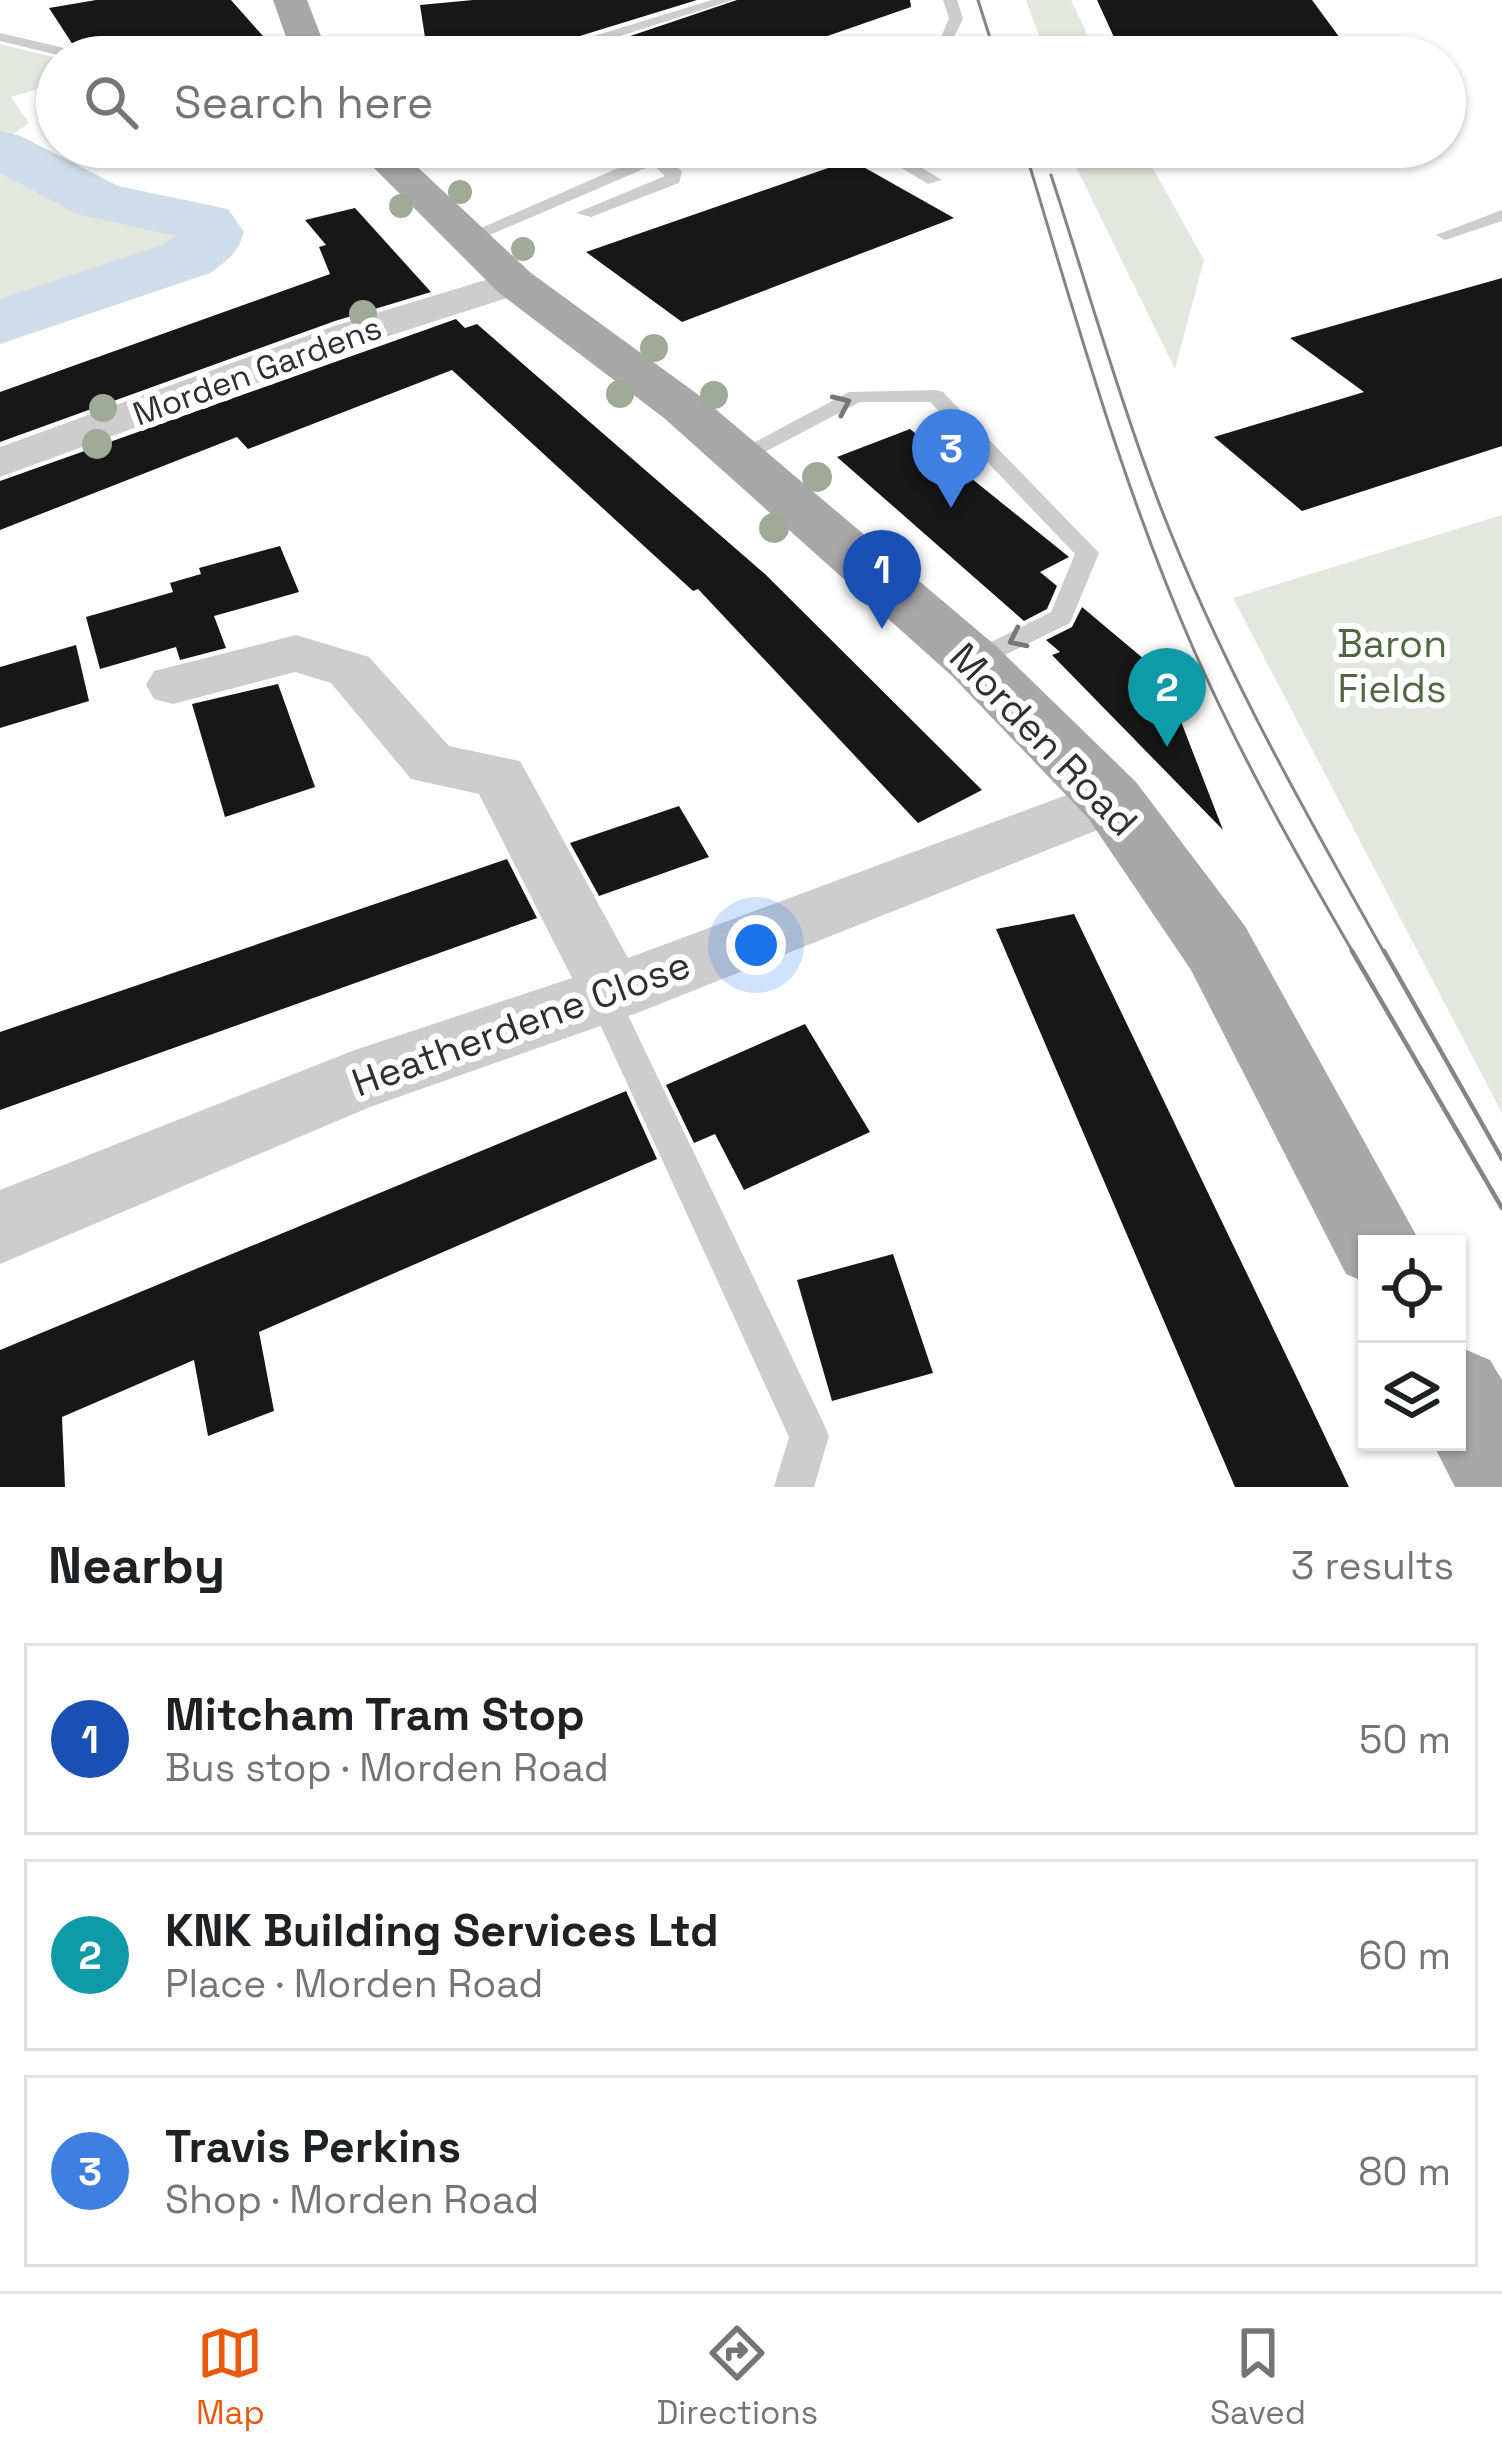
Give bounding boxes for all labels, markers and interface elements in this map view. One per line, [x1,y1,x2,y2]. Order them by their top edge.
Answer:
search box [36,36,1466,168]
icon: search [78,69,144,135]
text: Search here [174,74,433,131]
street label: Morden Gardens [127,307,387,435]
one-way arrow [830,395,851,419]
pin: 3 [912,409,990,508]
pin: 1 [843,530,921,629]
park label: Baron Fields [1337,619,1447,713]
one-way arrow [1008,625,1029,648]
street label: Morden Road [939,633,1148,846]
pin: 2 [1128,648,1206,747]
your location [726,915,786,975]
street label: Heatherdene Close [345,940,697,1107]
map controls [1358,1235,1466,1451]
button: locate [1358,1235,1466,1343]
button: layers [1358,1343,1466,1451]
text: Nearby [48,1533,225,1598]
text: 3 results [1291,1541,1454,1590]
text: Mitcham Tram Stop [165,1686,585,1743]
text: 1 [81,1715,99,1764]
text: 50 m [1359,1715,1451,1764]
text: Bus stop · Morden Road [165,1743,609,1792]
text: KNK Building Services Ltd [165,1902,719,1959]
text: 2 [78,1931,102,1980]
text: 60 m [1359,1931,1451,1980]
text: Place · Morden Road [165,1959,543,2008]
text: Travis Perkins [165,2118,461,2175]
text: 3 [78,2147,102,2196]
text: 80 m [1358,2147,1451,2196]
text: Shop · Morden Road [165,2175,539,2224]
tab: Map [196,2320,265,2434]
tab: Directions [656,2320,818,2434]
tab: Saved [1210,2320,1306,2434]

